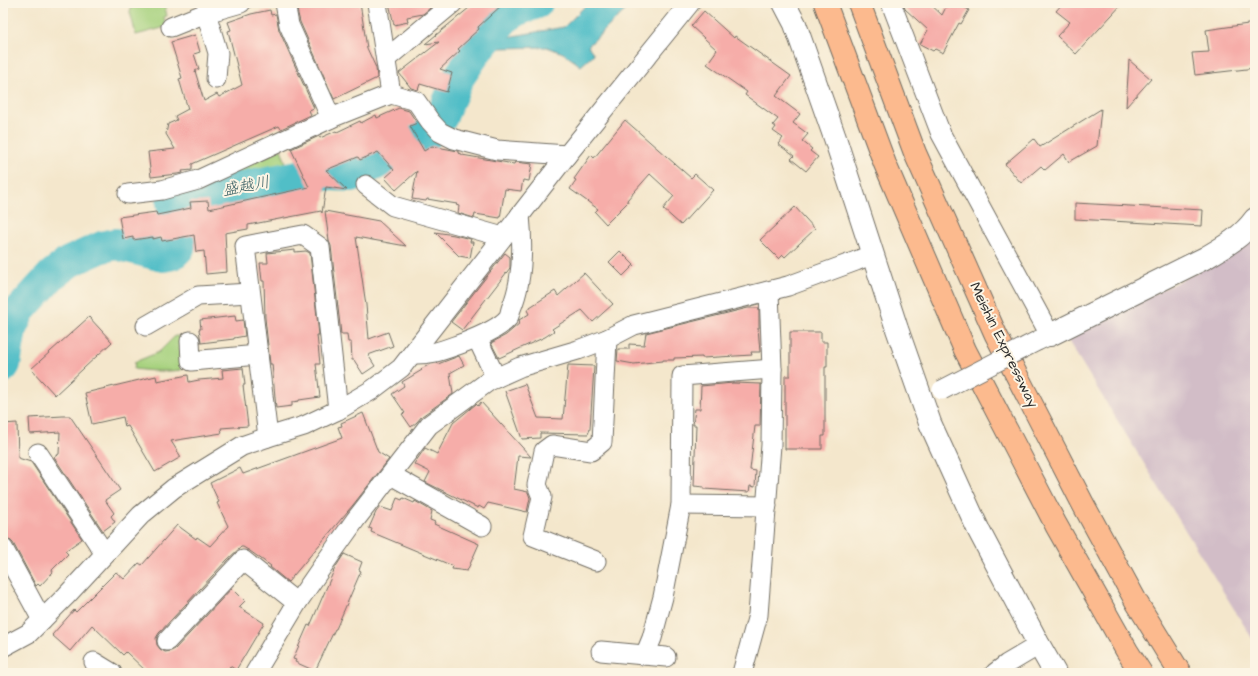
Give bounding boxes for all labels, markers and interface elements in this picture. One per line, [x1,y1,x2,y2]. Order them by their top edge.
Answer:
water label: 盛越川 [220,171,272,201]
street label: Meishin Expressway [964,279,1044,412]

